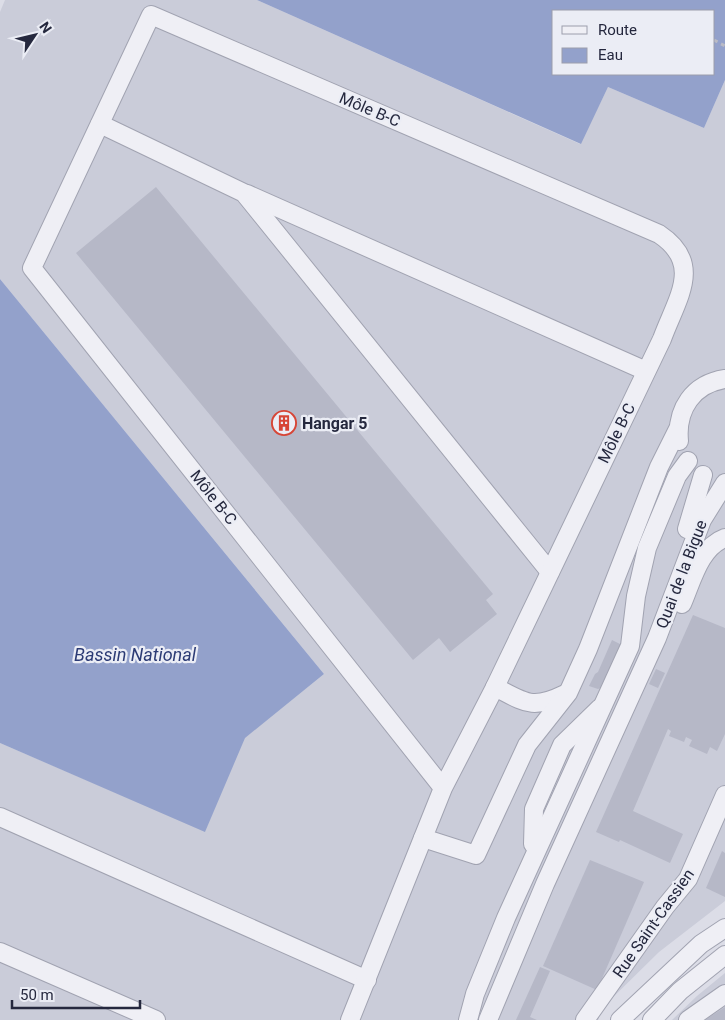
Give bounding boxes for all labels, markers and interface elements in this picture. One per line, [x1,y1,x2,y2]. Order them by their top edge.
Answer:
north arrow [10,10,60,60]
legend [552,10,715,75]
text: N [36,19,55,36]
text: Route [598,21,637,39]
text: Eau [598,46,623,64]
street label: Môle B-C [337,88,403,131]
street label: Môle B-C [594,400,639,466]
building icon: Hangar 5 [271,410,297,436]
place label: Hangar 5 [302,414,368,433]
street label: Môle B-C [186,466,241,528]
street label: Quai de la Bigue [652,517,711,631]
water label: Bassin National [74,644,197,665]
street label: Rue Saint-Cassien [609,865,698,981]
scale bar [12,978,140,1010]
text: 50 m [20,986,54,1004]

